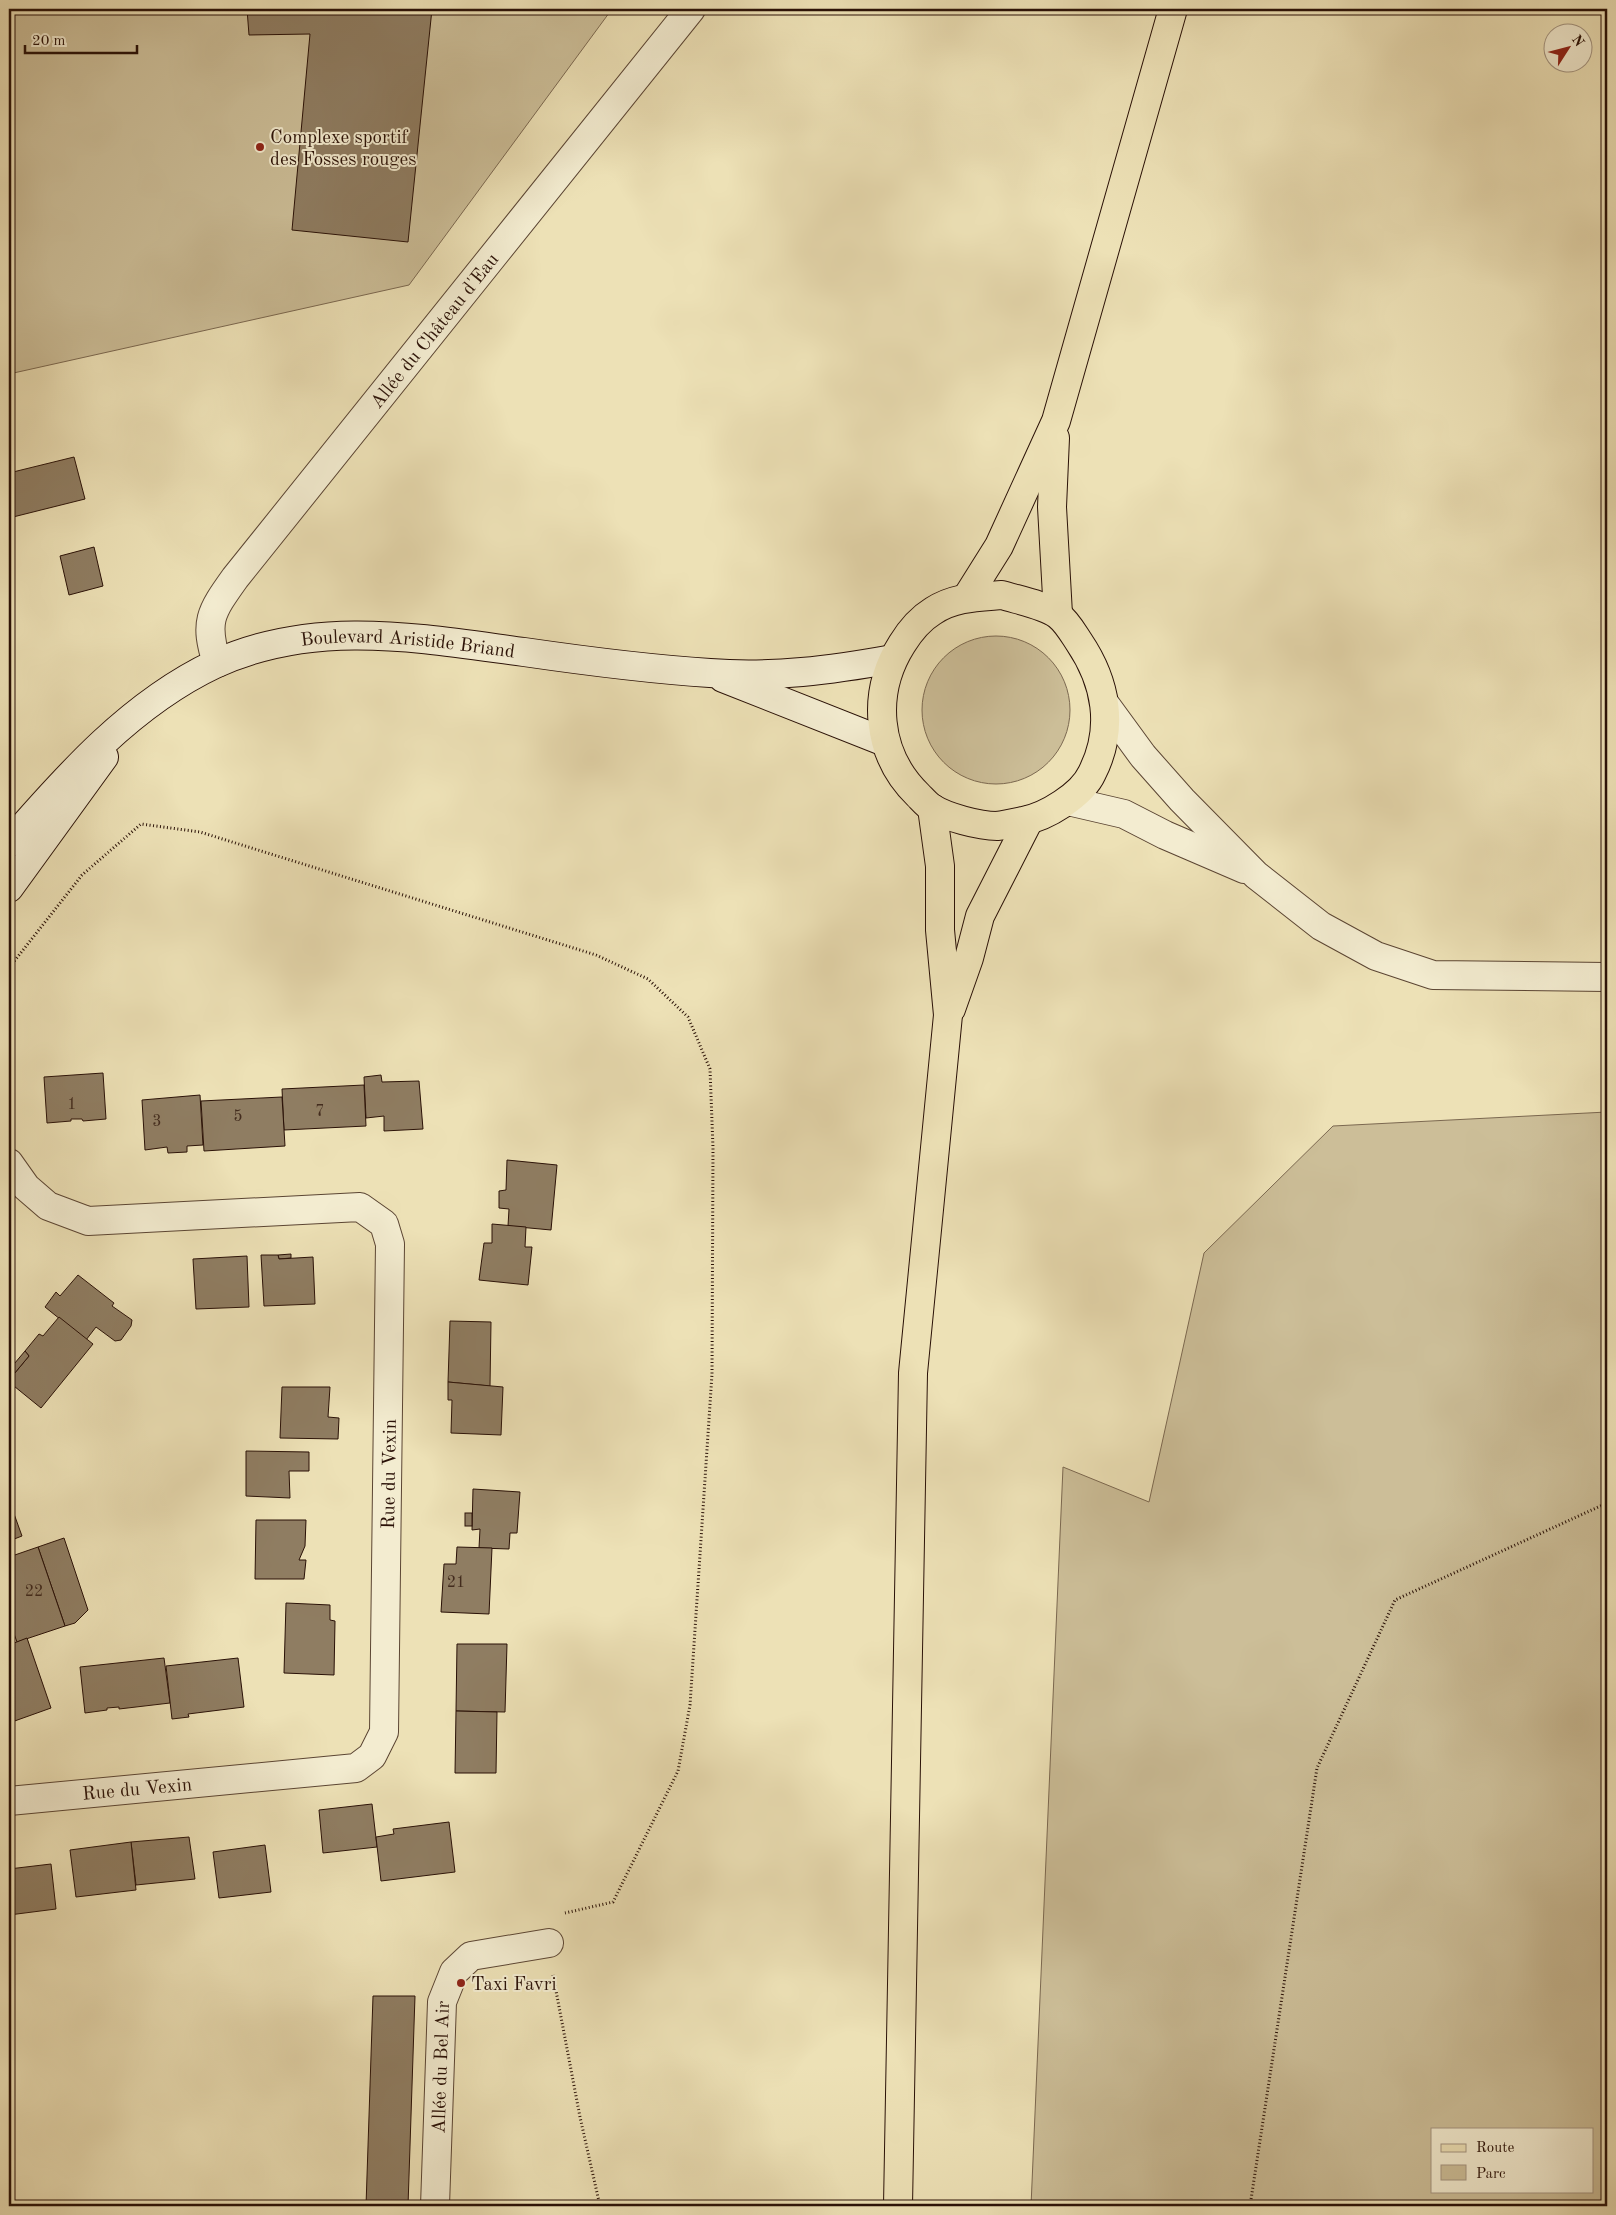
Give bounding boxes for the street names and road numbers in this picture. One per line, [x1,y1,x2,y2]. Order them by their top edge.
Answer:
street label: Allée du Château d'Eau [368,250,503,413]
street label: Boulevard Aristide Briand [300,628,516,663]
street label: Rue du Vexin [380,1419,401,1529]
street label: Rue du Vexin [82,1776,193,1805]
street label: Allée du Bel Air [430,2000,454,2134]

